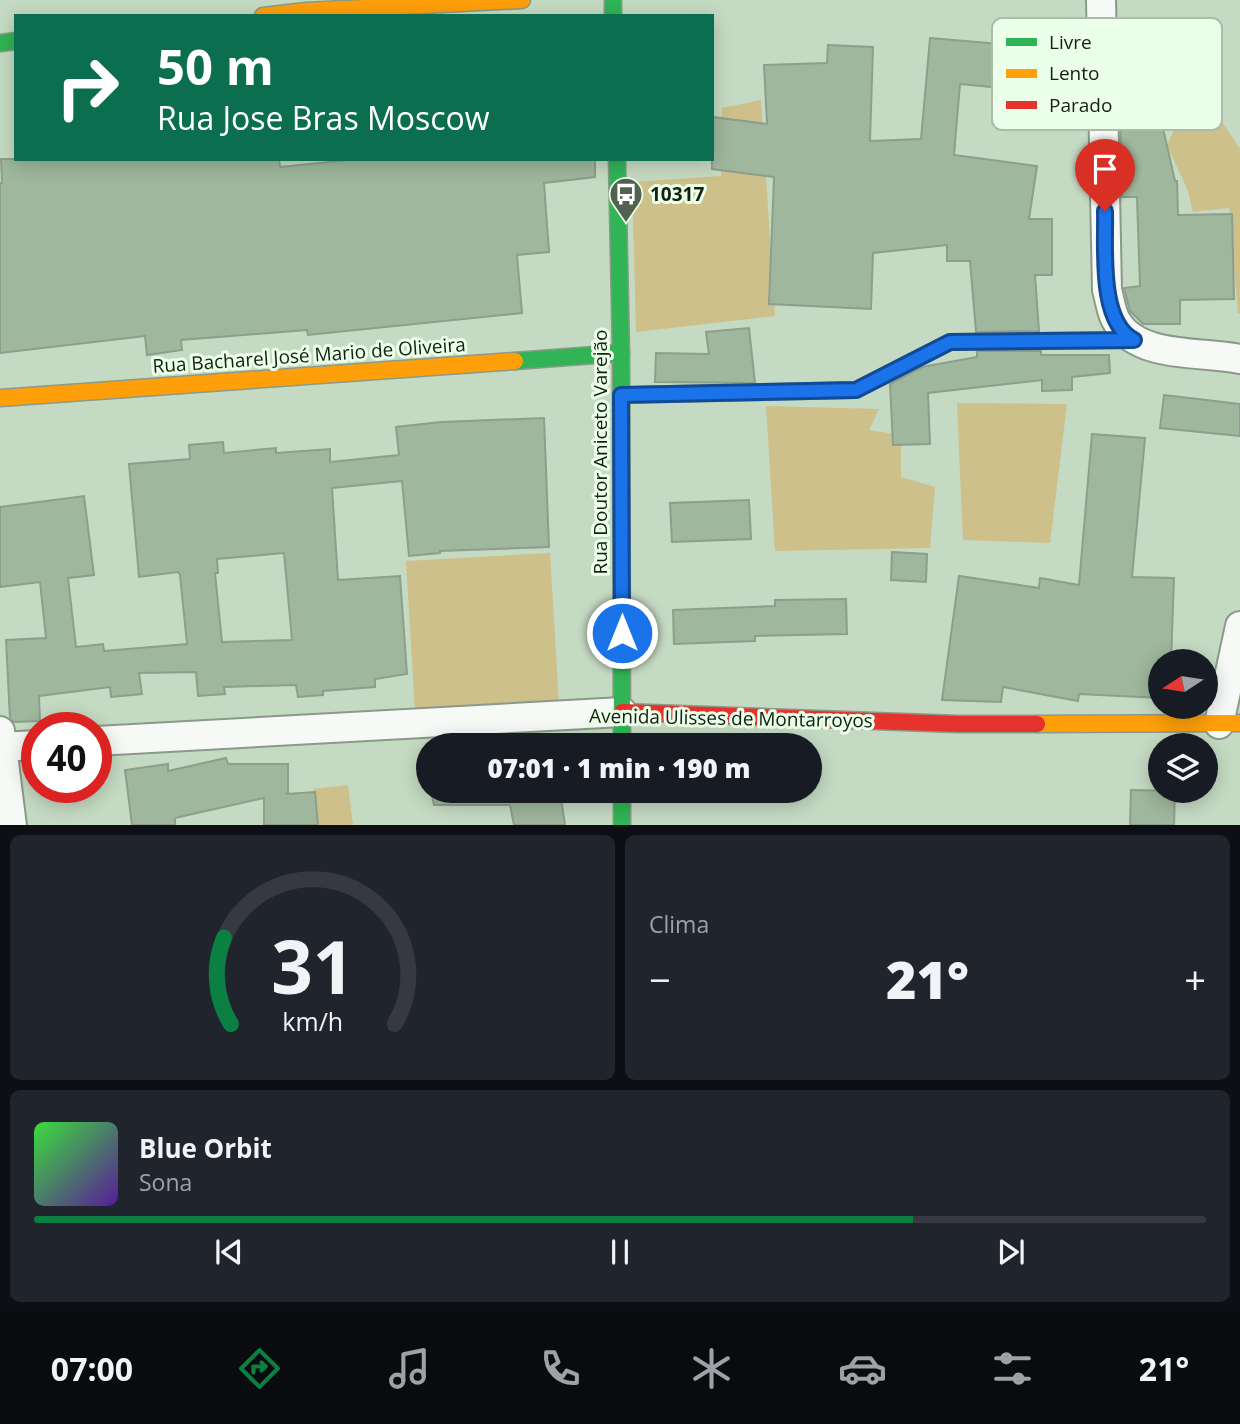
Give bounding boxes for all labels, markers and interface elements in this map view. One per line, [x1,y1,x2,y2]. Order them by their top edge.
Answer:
legend [992,18,1222,130]
text: Livre [1049,29,1092,55]
text: 50 m [157,33,274,99]
icon: right [42,42,133,133]
text: Lento [1049,60,1099,86]
text: Parado [1049,92,1112,118]
text: Rua Jose Bras Moscow [157,96,490,139]
pin [1075,139,1135,211]
icon: arrive [1086,150,1124,188]
bus stop icon: 10317 [607,175,645,224]
place label: 10317 [650,181,704,207]
street label: Rua Doutor Aniceto Varejão [587,329,613,575]
street label: Rua Bacharel José Mario de Oliveira [152,331,466,379]
position arrow [585,596,659,670]
north arrow [1148,649,1218,719]
map controls [1148,649,1218,803]
street label: Avenida Ulisses de Montarroyos [589,703,873,733]
speed limit sign: 40 [21,712,112,803]
button: layers [1148,733,1218,803]
text: 07:01 · 1 min · 190 m [488,750,750,786]
text: Clima [649,908,709,940]
text: 31 [271,916,354,1015]
text: 21° [886,943,969,1014]
text: − [649,953,671,1005]
text: + [1184,953,1206,1005]
text: km/h [282,1003,343,1037]
text: Blue Orbit [139,1130,272,1166]
text: Sona [139,1166,192,1198]
icon: previous [210,1233,248,1271]
icon: pause [601,1233,639,1271]
icon: next [992,1233,1030,1271]
icon: directions [235,1344,284,1393]
icon: music [385,1344,434,1393]
icon: phone [536,1344,585,1393]
icon: climate [687,1344,736,1393]
icon: car [838,1344,887,1393]
icon: filters [988,1344,1037,1393]
text: 07:00 [51,1347,133,1390]
text: 21° [1139,1347,1189,1390]

